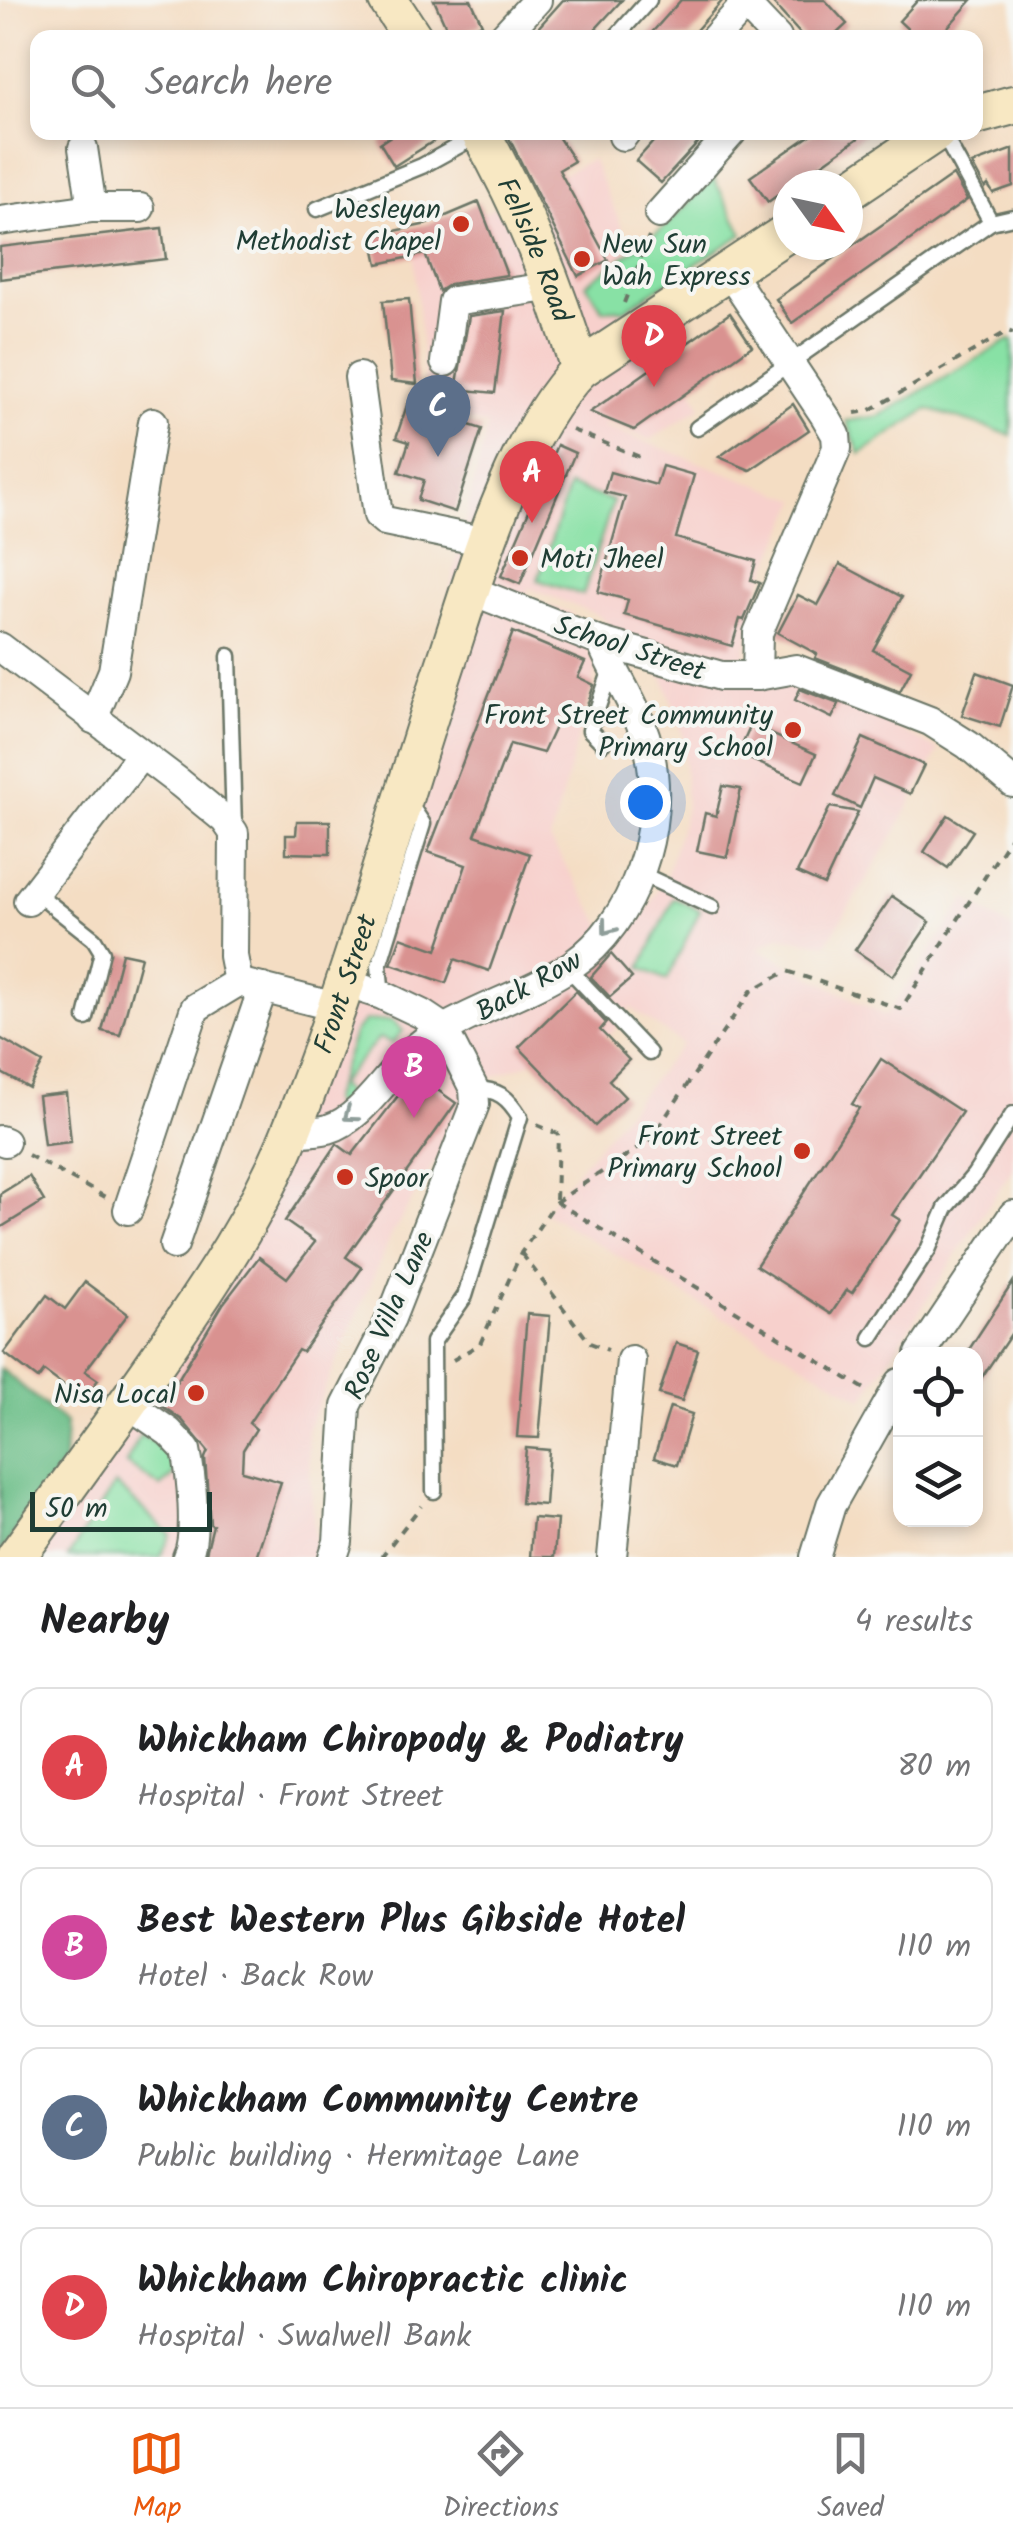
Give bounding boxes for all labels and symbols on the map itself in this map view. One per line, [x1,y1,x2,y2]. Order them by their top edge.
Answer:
street label: Fellside Road [483,170,584,330]
north arrow [773,170,863,260]
place label: Wesleyan Methodist Chapel [235,188,441,265]
marker: Wesleyan Methodist Chapel [450,213,472,235]
place label: New Sun Wah Express [602,223,751,300]
marker: New Sun Wah Express [571,248,593,270]
pin: D [622,304,686,387]
pin: C [406,374,470,457]
pin: A [500,440,564,523]
place label: Moti Jheel [540,538,664,583]
marker: Moti Jheel [509,547,531,569]
street label: School Street [548,604,712,695]
place label: Front Street Community Primary School [484,694,774,771]
marker: Front Street Community Primary School [782,719,804,741]
your location [620,777,671,828]
street label: Front Street [302,908,391,1061]
one-way arrow [602,917,620,935]
street label: Back Row [468,939,591,1035]
pin: B [382,1036,446,1118]
one-way arrow [343,1103,361,1121]
place label: Front Street Primary School [607,1115,783,1192]
marker: Front Street Primary School [791,1140,813,1162]
place label: Spoor [365,1157,430,1202]
marker: Spoor [334,1166,356,1188]
street label: Rose Villa Lane [333,1224,448,1408]
place label: Nisa Local [54,1373,176,1418]
marker: Nisa Local [185,1382,207,1404]
scale bar [30,1487,212,1532]

